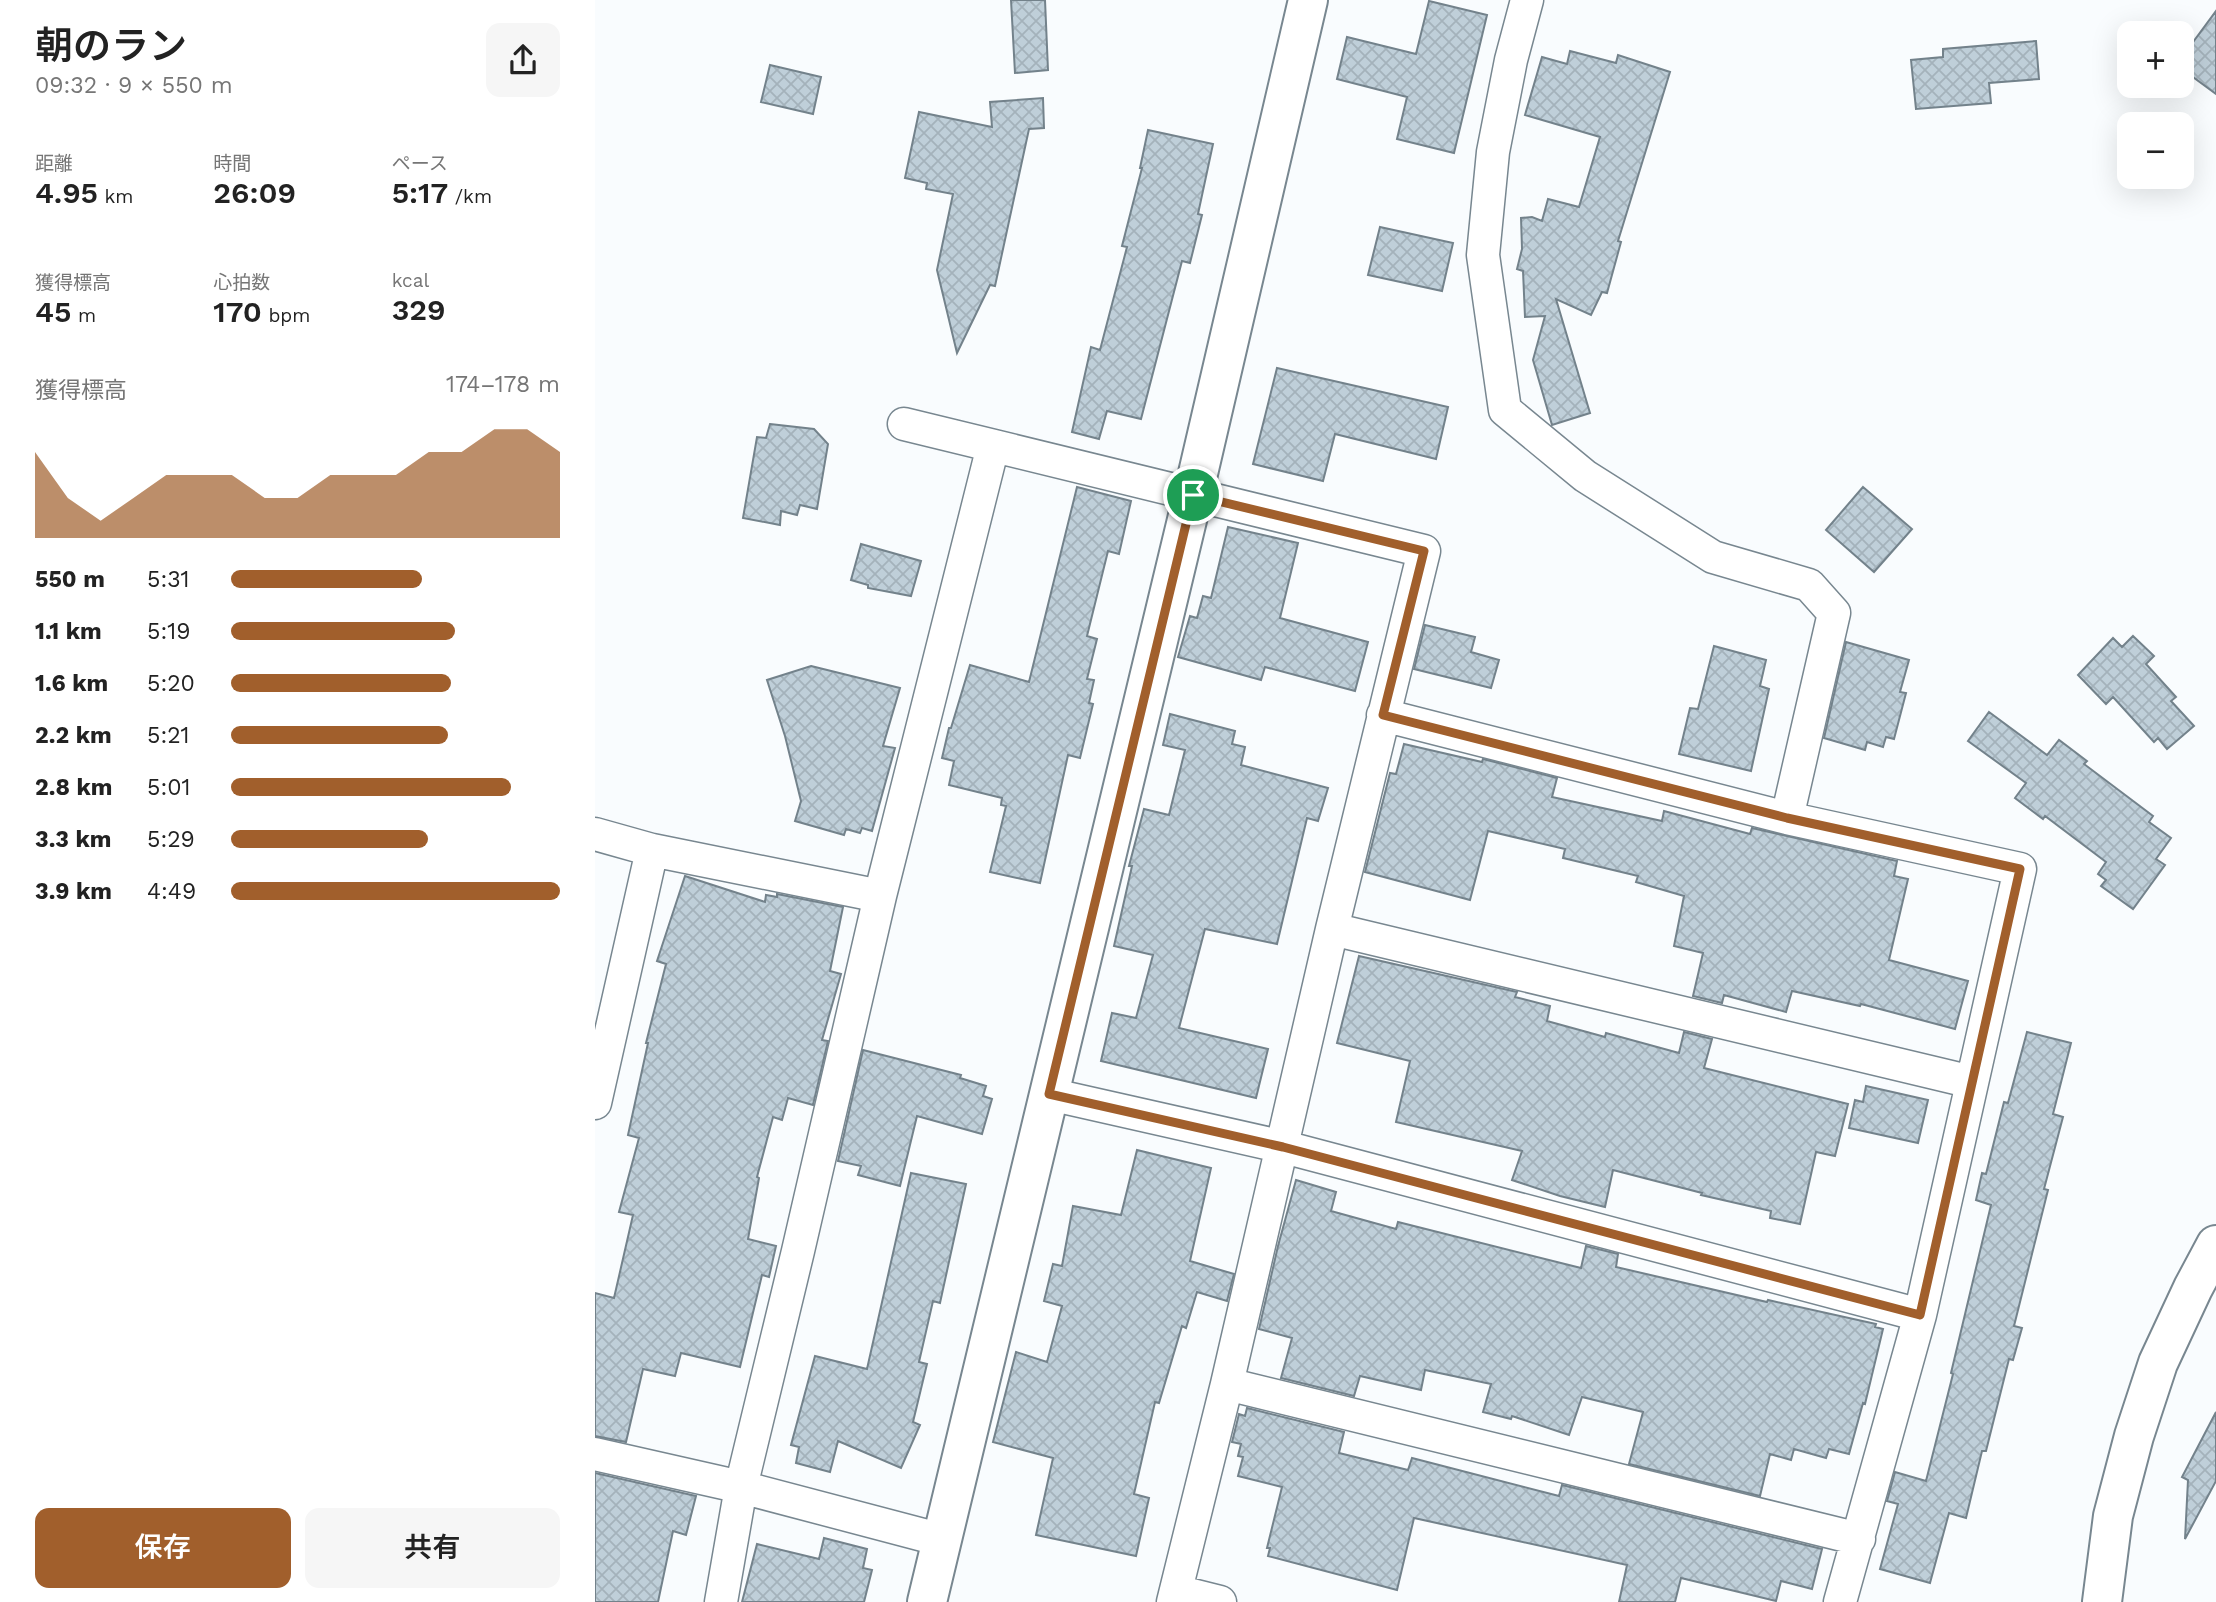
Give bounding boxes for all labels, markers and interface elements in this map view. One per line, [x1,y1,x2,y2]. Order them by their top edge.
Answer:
map controls [2117,21,2194,189]
button: + [2117,21,2194,98]
button: share [486,23,560,97]
text: 朝のラン [35,24,187,68]
text: 09:32 · 9 × 550 m [35,72,233,99]
button: − [2117,112,2194,189]
text: 距離 [35,152,73,175]
text: 時間 [213,152,251,175]
text: ペース [392,152,448,175]
text: 4.95 [35,175,98,210]
text: 26:09 [213,175,296,210]
text: 5:17 [392,175,448,210]
text: km [98,185,133,208]
text: /km [448,185,492,208]
text: kcal [392,269,429,292]
text: 獲得標高 [35,271,111,294]
text: 心拍数 [213,271,270,294]
text: 329 [392,292,446,327]
text: 45 [35,294,71,329]
text: 170 [213,294,262,329]
text: m [71,304,96,327]
text: bpm [262,304,310,327]
text: 174–178 m [446,371,560,398]
text: 獲得標高 [35,377,127,404]
pin [1163,465,1223,525]
icon: arrive [1174,476,1212,514]
text: 550 m [35,566,105,593]
text: 5:31 [147,566,190,593]
text: 1.1 km [35,618,102,645]
text: 5:19 [147,618,190,645]
text: 1.6 km [35,670,108,697]
text: 5:20 [147,670,195,697]
text: 2.2 km [35,722,112,749]
text: 5:21 [147,722,190,749]
text: 2.8 km [35,774,112,801]
text: 5:01 [147,774,190,801]
text: 3.3 km [35,826,111,853]
text: 5:29 [147,826,195,853]
text: 3.9 km [35,878,112,905]
text: 4:49 [147,878,196,905]
button: 保存 [35,1508,291,1588]
button: 共有 [305,1508,560,1588]

